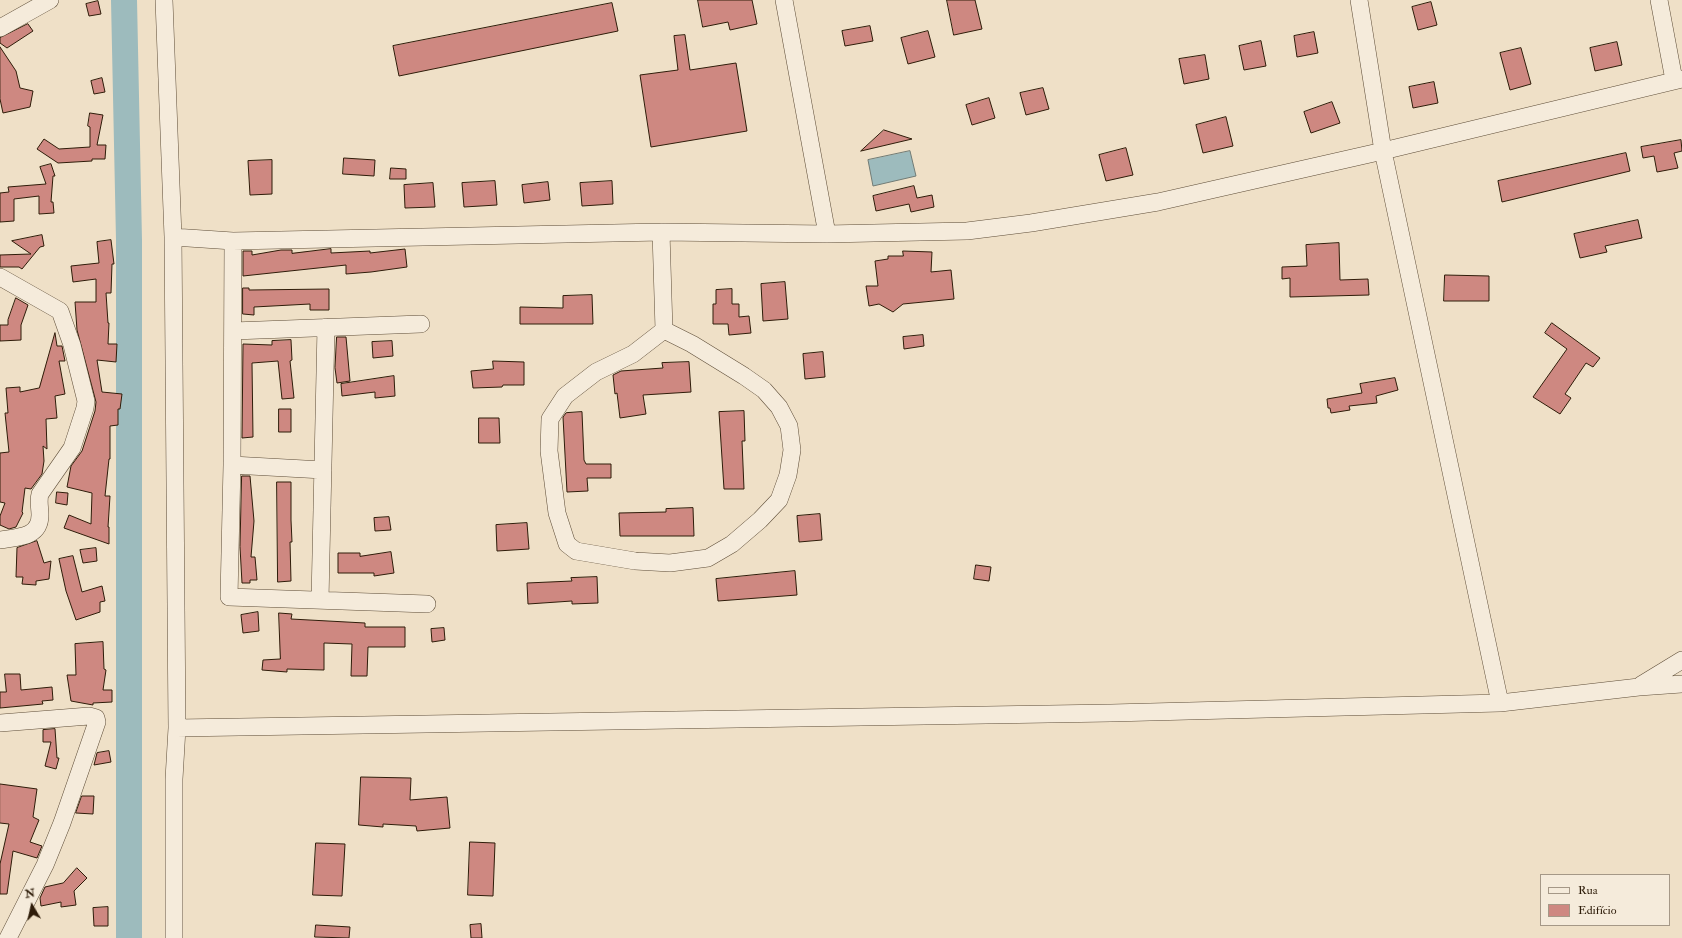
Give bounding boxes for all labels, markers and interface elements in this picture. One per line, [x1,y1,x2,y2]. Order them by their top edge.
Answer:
legend [1540,874,1670,926]
text: Rua [1578,883,1598,898]
north arrow [12,886,52,926]
text: N [24,886,36,901]
text: Edifício [1578,903,1617,918]

